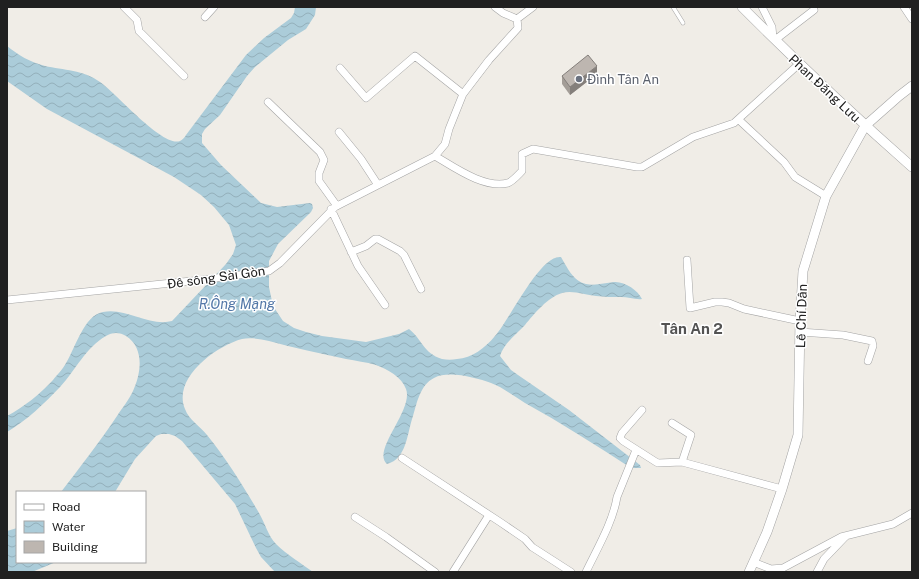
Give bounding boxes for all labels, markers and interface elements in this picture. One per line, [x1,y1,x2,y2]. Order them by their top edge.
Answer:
street label: Phan Đăng Lưu [786,51,864,125]
place label: Đình Tân An [587,72,659,87]
marker: Đình Tân An [574,74,584,84]
street label: Đê sông Sài Gòn [166,263,266,292]
street label: Lê Chí Dân [793,284,810,348]
water label: R.Ông Mạng [199,295,276,312]
district label: Tân An 2 [661,320,723,337]
legend [16,491,146,563]
text: Road [52,500,80,514]
text: Water [52,520,86,534]
text: Building [52,540,98,554]

